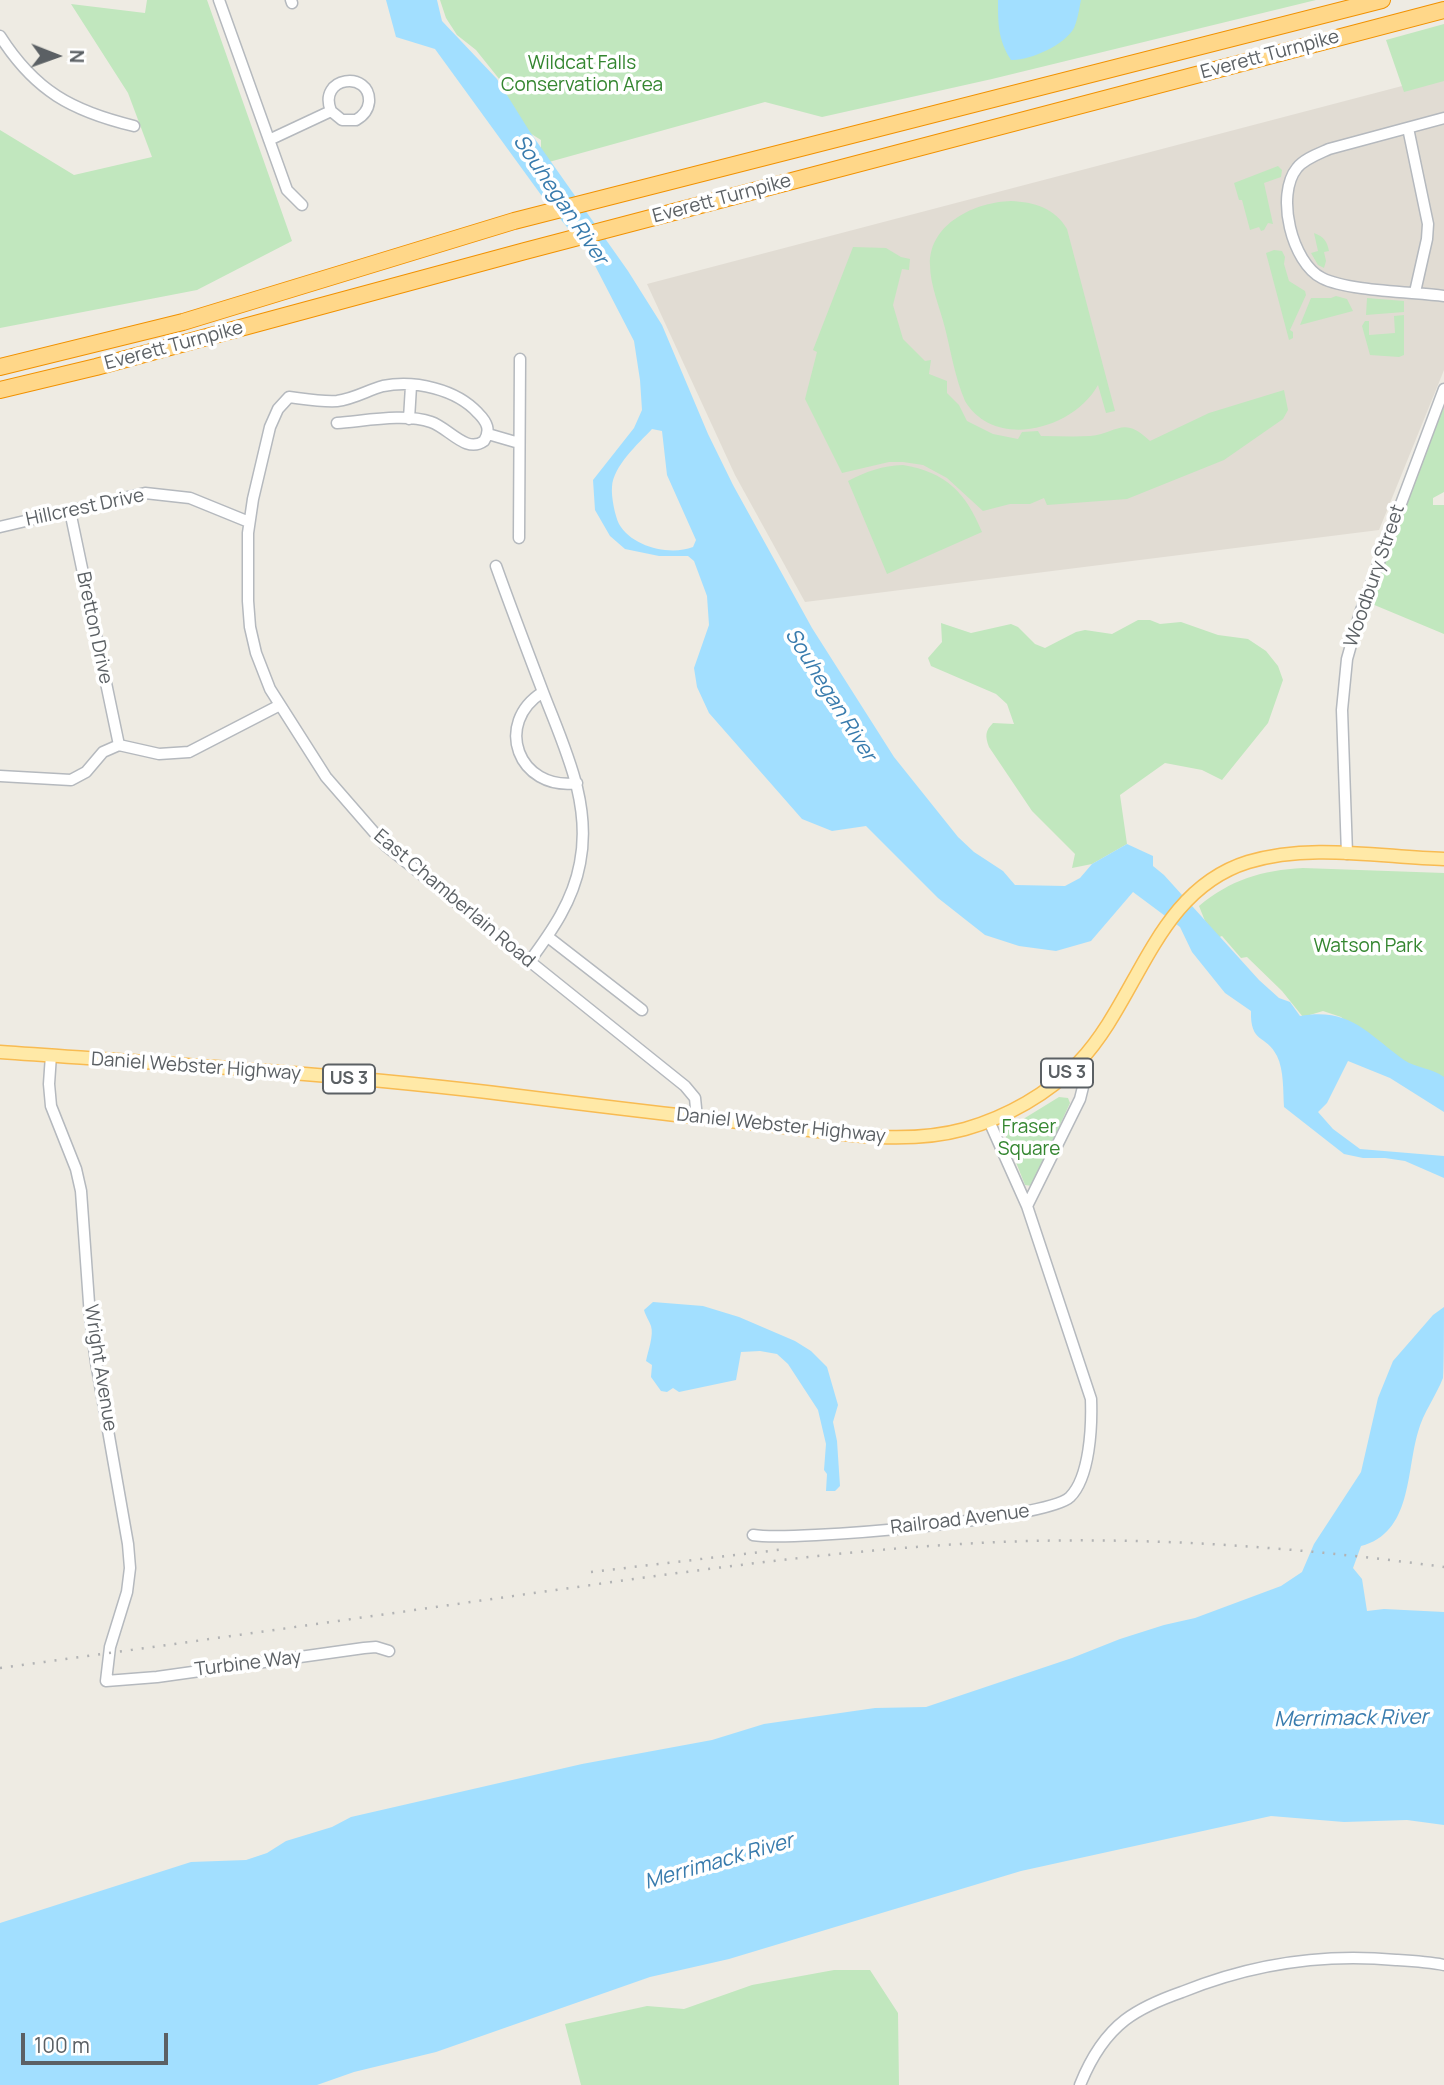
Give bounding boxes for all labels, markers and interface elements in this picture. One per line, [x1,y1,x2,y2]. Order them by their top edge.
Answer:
north arrow [21,21,91,91]
street label: Everett Turnpike [1198,26,1342,84]
text: N [64,49,90,63]
park label: Wildcat Falls Conservation Area [501,53,663,97]
water label: Souhegan River [507,130,613,270]
street label: Everett Turnpike [650,170,794,228]
street label: Everett Turnpike [102,317,246,375]
street label: Hillcrest Drive [24,484,146,532]
street label: Woodbury Street [1340,502,1410,650]
street label: Bretton Drive [71,570,117,686]
water label: Souhegan River [779,624,881,766]
street label: East Chamberlain Road [369,825,539,973]
park label: Watson Park [1313,936,1423,958]
street label: Daniel Webster Highway [90,1048,302,1086]
road number: US 3 [1041,1058,1093,1088]
road number: US 3 [323,1064,375,1094]
street label: Daniel Webster Highway [675,1104,887,1148]
park label: Fraser Square [998,1117,1060,1161]
street label: Wright Avenue [79,1303,121,1433]
street label: Railroad Avenue [889,1500,1031,1540]
street label: Turbine Way [193,1646,303,1682]
water label: Merrimack River [1274,1705,1428,1733]
water label: Merrimack River [642,1829,796,1895]
scale bar [24,2018,172,2062]
text: 100 m [34,2031,90,2059]

